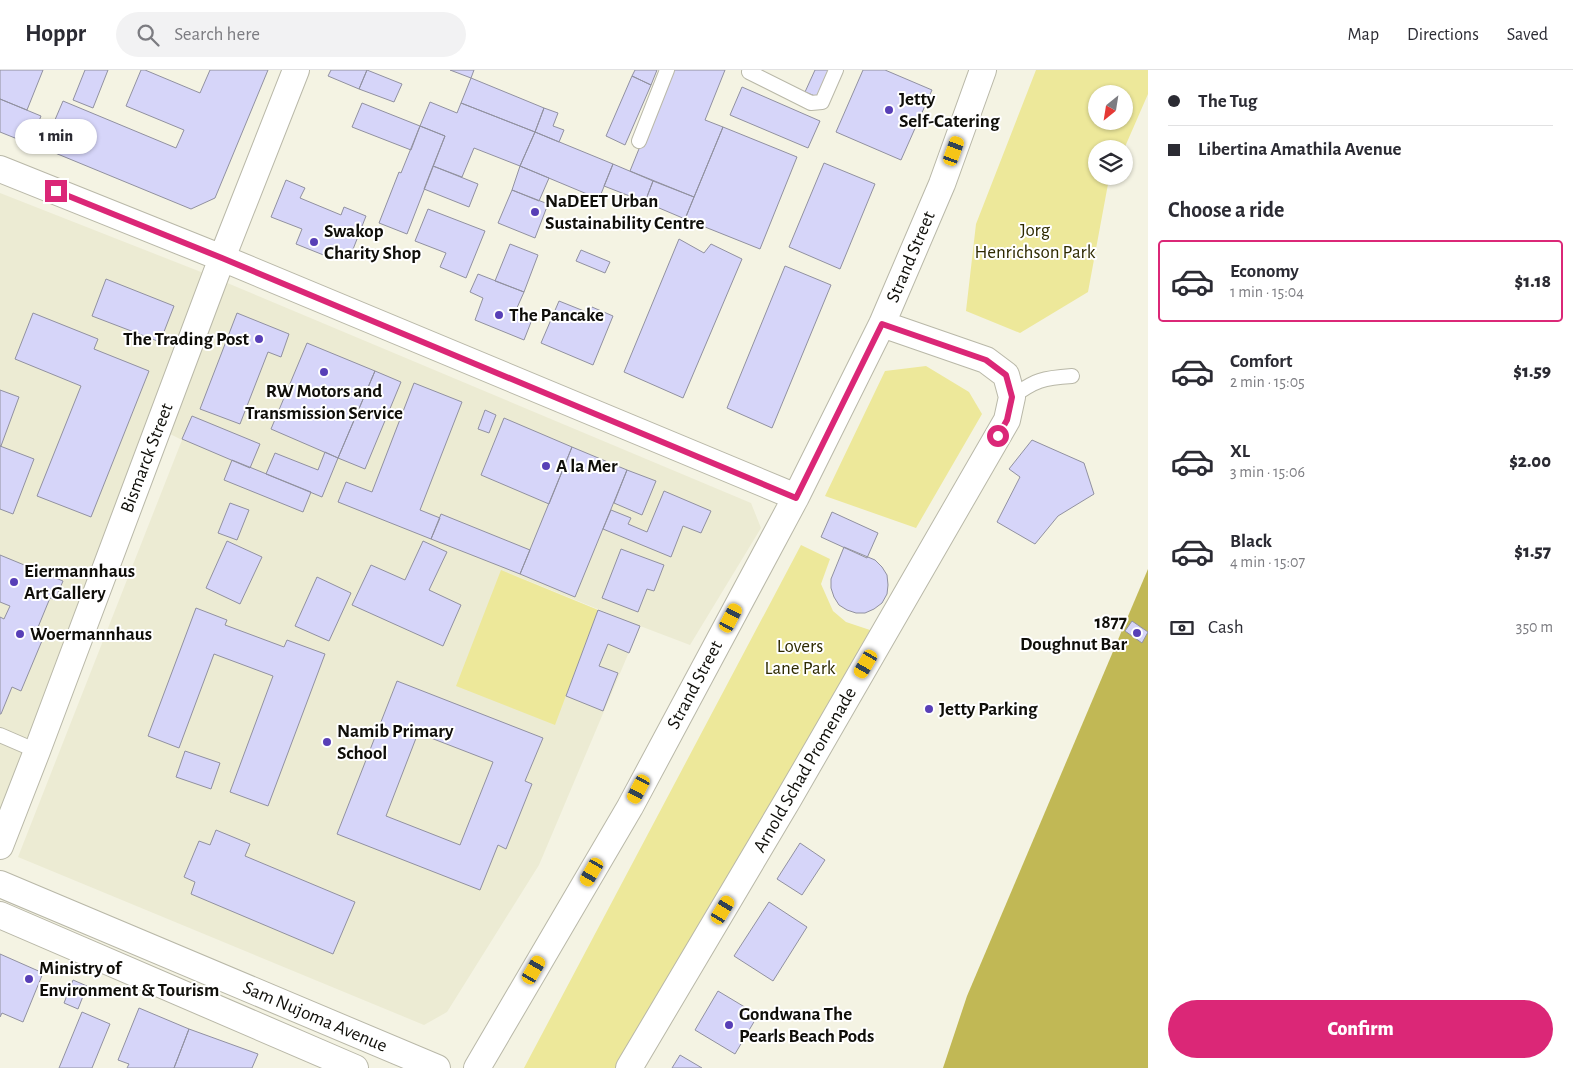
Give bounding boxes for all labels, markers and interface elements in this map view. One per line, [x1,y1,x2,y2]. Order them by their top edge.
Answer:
search box [116,12,466,57]
icon: search [134,21,162,49]
text: Hoppr [25,22,86,46]
text: Search here [174,25,260,44]
text: Map [1348,26,1379,44]
text: Directions [1407,26,1479,44]
text: Saved [1507,26,1548,44]
north arrow [1088,85,1132,130]
map controls [1088,85,1133,185]
place label: Jetty Self-Catering [899,90,1000,131]
text: The Tug [1198,92,1257,111]
marker: Jetty Self-Catering [883,104,895,116]
callout: 1 min [15,118,97,154]
text: 1 min [39,128,73,144]
car [941,134,966,168]
button: layers [1088,140,1133,185]
text: Libertina Amathila Avenue [1198,140,1402,159]
route end [45,180,67,202]
place label: NaDEET Urban Sustainability Centre [545,192,705,233]
text: Choose a ride [1168,199,1284,221]
marker: NaDEET Urban Sustainability Centre [529,206,541,218]
street label: Strand Street [883,209,939,305]
park label: Jorg Henrichson Park [975,221,1096,262]
place label: Swakop Charity Shop [324,222,421,263]
marker: Swakop Charity Shop [308,236,320,248]
icon: car [1170,259,1215,304]
text: Economy [1230,262,1299,281]
text: $1.18 [1514,272,1551,291]
text: 1 min · 15:04 [1230,284,1304,300]
place label: The Pancake [509,306,604,325]
marker: The Pancake [493,309,505,321]
place label: The Trading Post [123,330,250,349]
marker: The Trading Post [253,333,265,345]
icon: car [1170,349,1215,394]
text: Comfort [1230,352,1292,371]
text: $1.59 [1513,362,1551,381]
marker: RW Motors and Transmission Service [318,366,330,378]
text: 2 min · 15:05 [1230,374,1305,390]
place label: RW Motors and Transmission Service [245,382,403,423]
street label: Bismarck Street [117,401,177,515]
route start [987,425,1009,447]
icon: car [1170,439,1215,484]
text: XL [1230,442,1250,461]
text: $2.00 [1509,452,1551,471]
place label: A la Mer [556,457,618,476]
marker: A la Mer [540,460,552,472]
text: 3 min · 15:06 [1230,464,1305,480]
icon: car [1170,529,1215,574]
text: Black [1230,532,1272,551]
text: $1.57 [1514,542,1551,561]
text: 4 min · 15:07 [1230,554,1305,570]
place label: Eiermannhaus Art Gallery [24,562,135,603]
marker: Eiermannhaus Art Gallery [8,576,20,588]
car [717,601,744,635]
place label: 1877 Doughnut Bar [1020,613,1127,654]
icon: cash [1168,614,1196,642]
text: Cash [1208,618,1244,637]
text: 350 m [1516,619,1553,635]
place label: Woermannhaus [30,625,152,644]
marker: 1877 Doughnut Bar [1131,627,1143,639]
marker: Woermannhaus [14,628,26,640]
park label: Lovers Lane Park [765,637,836,678]
street label: Strand Street [664,638,726,732]
car [852,647,879,681]
street label: Arnold Schad Promenade [750,684,860,856]
place label: Jetty Parking [939,700,1038,719]
marker: Jetty Parking [923,703,935,715]
place label: Namib Primary School [337,722,454,763]
marker: Namib Primary School [321,736,333,748]
car [625,772,652,806]
car [578,855,605,889]
car [708,893,737,927]
car [520,953,547,987]
place label: Ministry of Environment & Tourism [39,959,219,1000]
marker: Ministry of Environment & Tourism [23,973,35,985]
street label: Sam Nujoma Avenue [240,978,390,1056]
button: Confirm [1168,1000,1553,1058]
place label: Gondwana The Pearls Beach Pods [739,1005,874,1046]
marker: Gondwana The Pearls Beach Pods [723,1019,735,1031]

